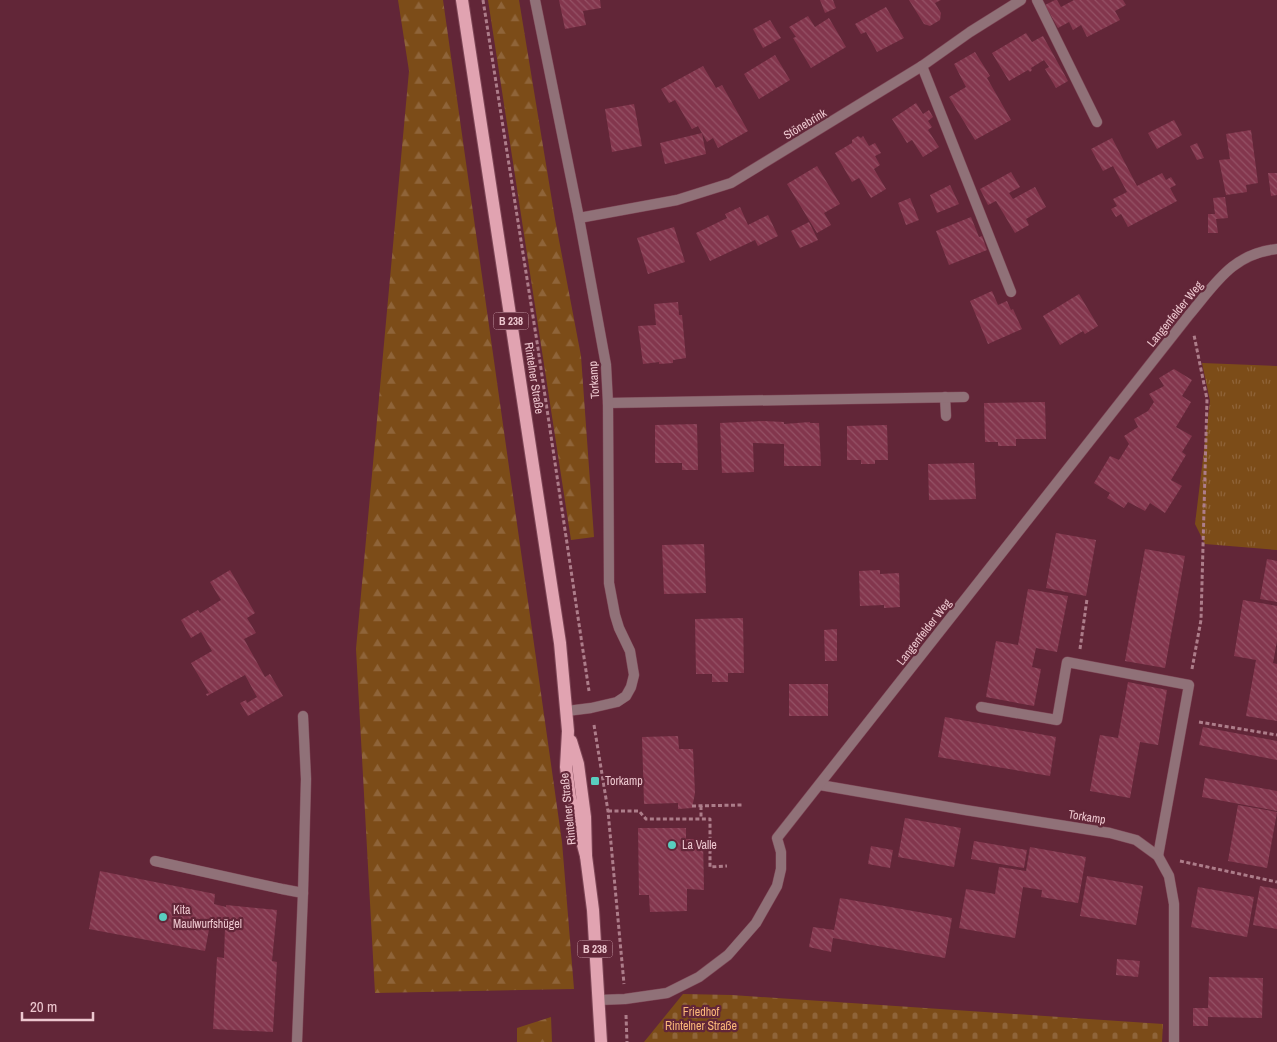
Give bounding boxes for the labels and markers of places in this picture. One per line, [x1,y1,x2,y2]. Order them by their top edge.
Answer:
place label: Torkamp [605,773,643,789]
marker: Torkamp [589,775,601,787]
place label: La Valle [682,837,717,853]
marker: La Valle [666,839,678,851]
place label: Kita Maulwurfshügel [173,902,242,932]
marker: Kita Maulwurfshügel [157,911,169,923]

